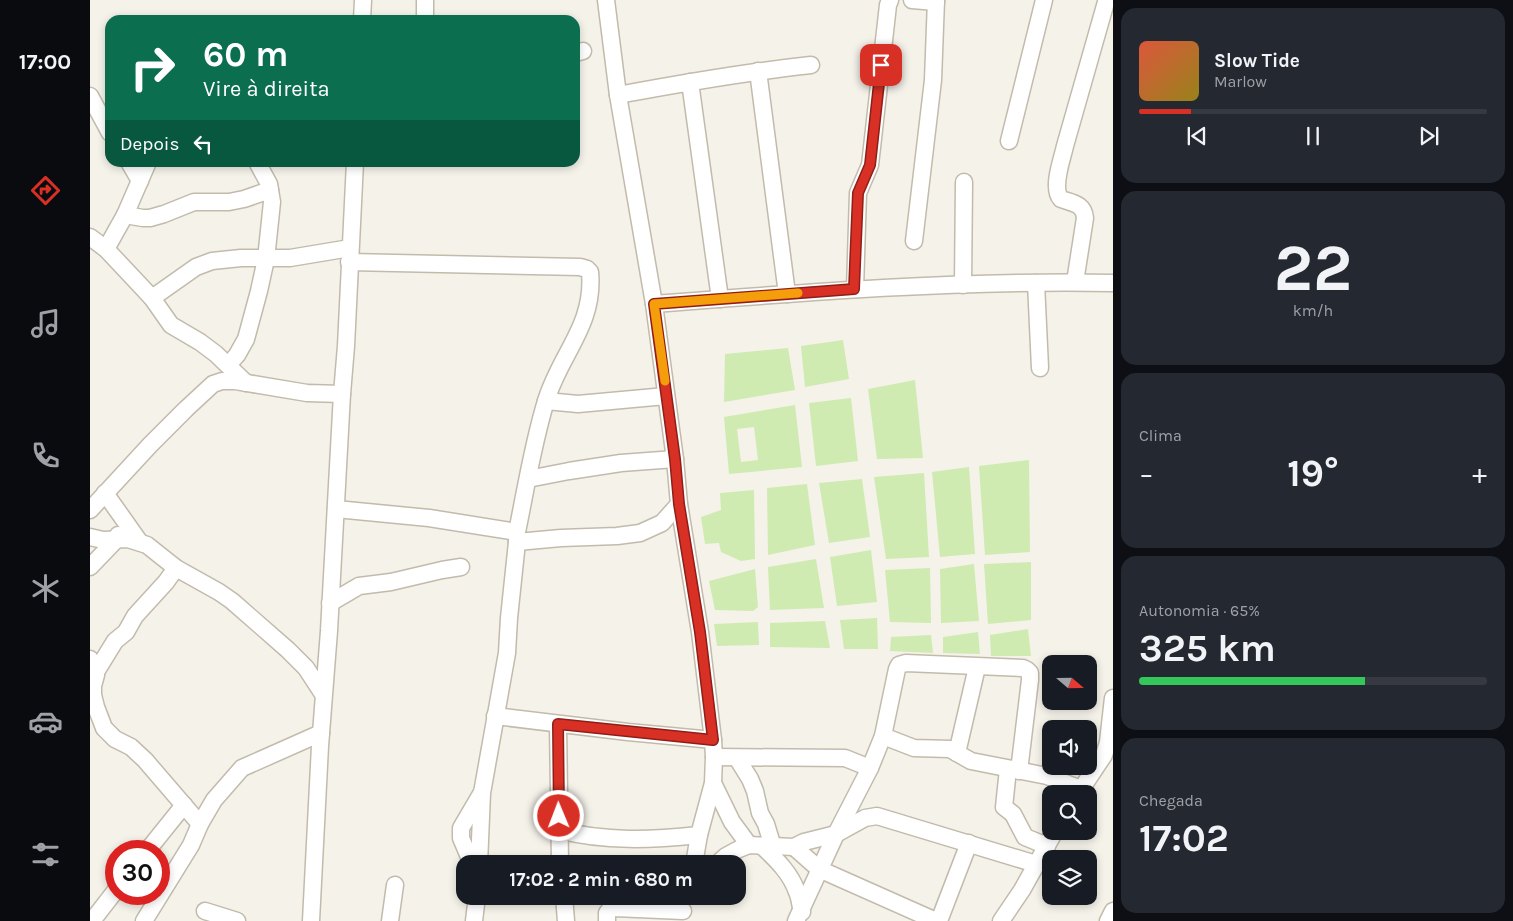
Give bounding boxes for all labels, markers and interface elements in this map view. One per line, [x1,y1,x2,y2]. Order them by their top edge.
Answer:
text: 60 m [203,34,288,75]
icon: right [120,35,185,100]
pin [860,44,902,86]
text: 17:00 [19,49,71,75]
text: Slow Tide [1214,50,1300,72]
icon: arrive [867,51,895,79]
text: Marlow [1214,72,1267,91]
text: Vire à direita [203,76,330,102]
icon: previous [1183,122,1211,150]
icon: pause [1299,122,1327,150]
icon: next [1415,122,1443,150]
icon: left [189,130,217,158]
text: Depois [120,133,179,155]
icon: directions [28,173,63,208]
text: 22 [1274,230,1352,306]
text: km/h [1293,301,1333,320]
icon: music [28,306,63,341]
text: Clima [1139,426,1182,445]
icon: phone [28,438,63,473]
text: 19° [1287,451,1339,496]
text: − [1139,457,1154,490]
text: + [1472,457,1487,490]
icon: climate [28,571,63,606]
text: Autonomia · 65% [1139,601,1260,620]
text: 325 km [1139,626,1276,671]
north arrow [1042,655,1098,710]
map controls [1042,655,1097,905]
icon: car [28,704,63,739]
button: sound [1042,720,1097,775]
button: search [1042,785,1097,840]
position arrow [532,789,584,841]
text: Chegada [1139,791,1203,810]
text: 17:02 [1139,816,1229,861]
icon: filters [28,837,63,872]
speed limit sign: 30 [105,840,170,905]
button: layers [1042,850,1097,905]
text: 17:02 · 2 min · 680 m [509,869,693,891]

